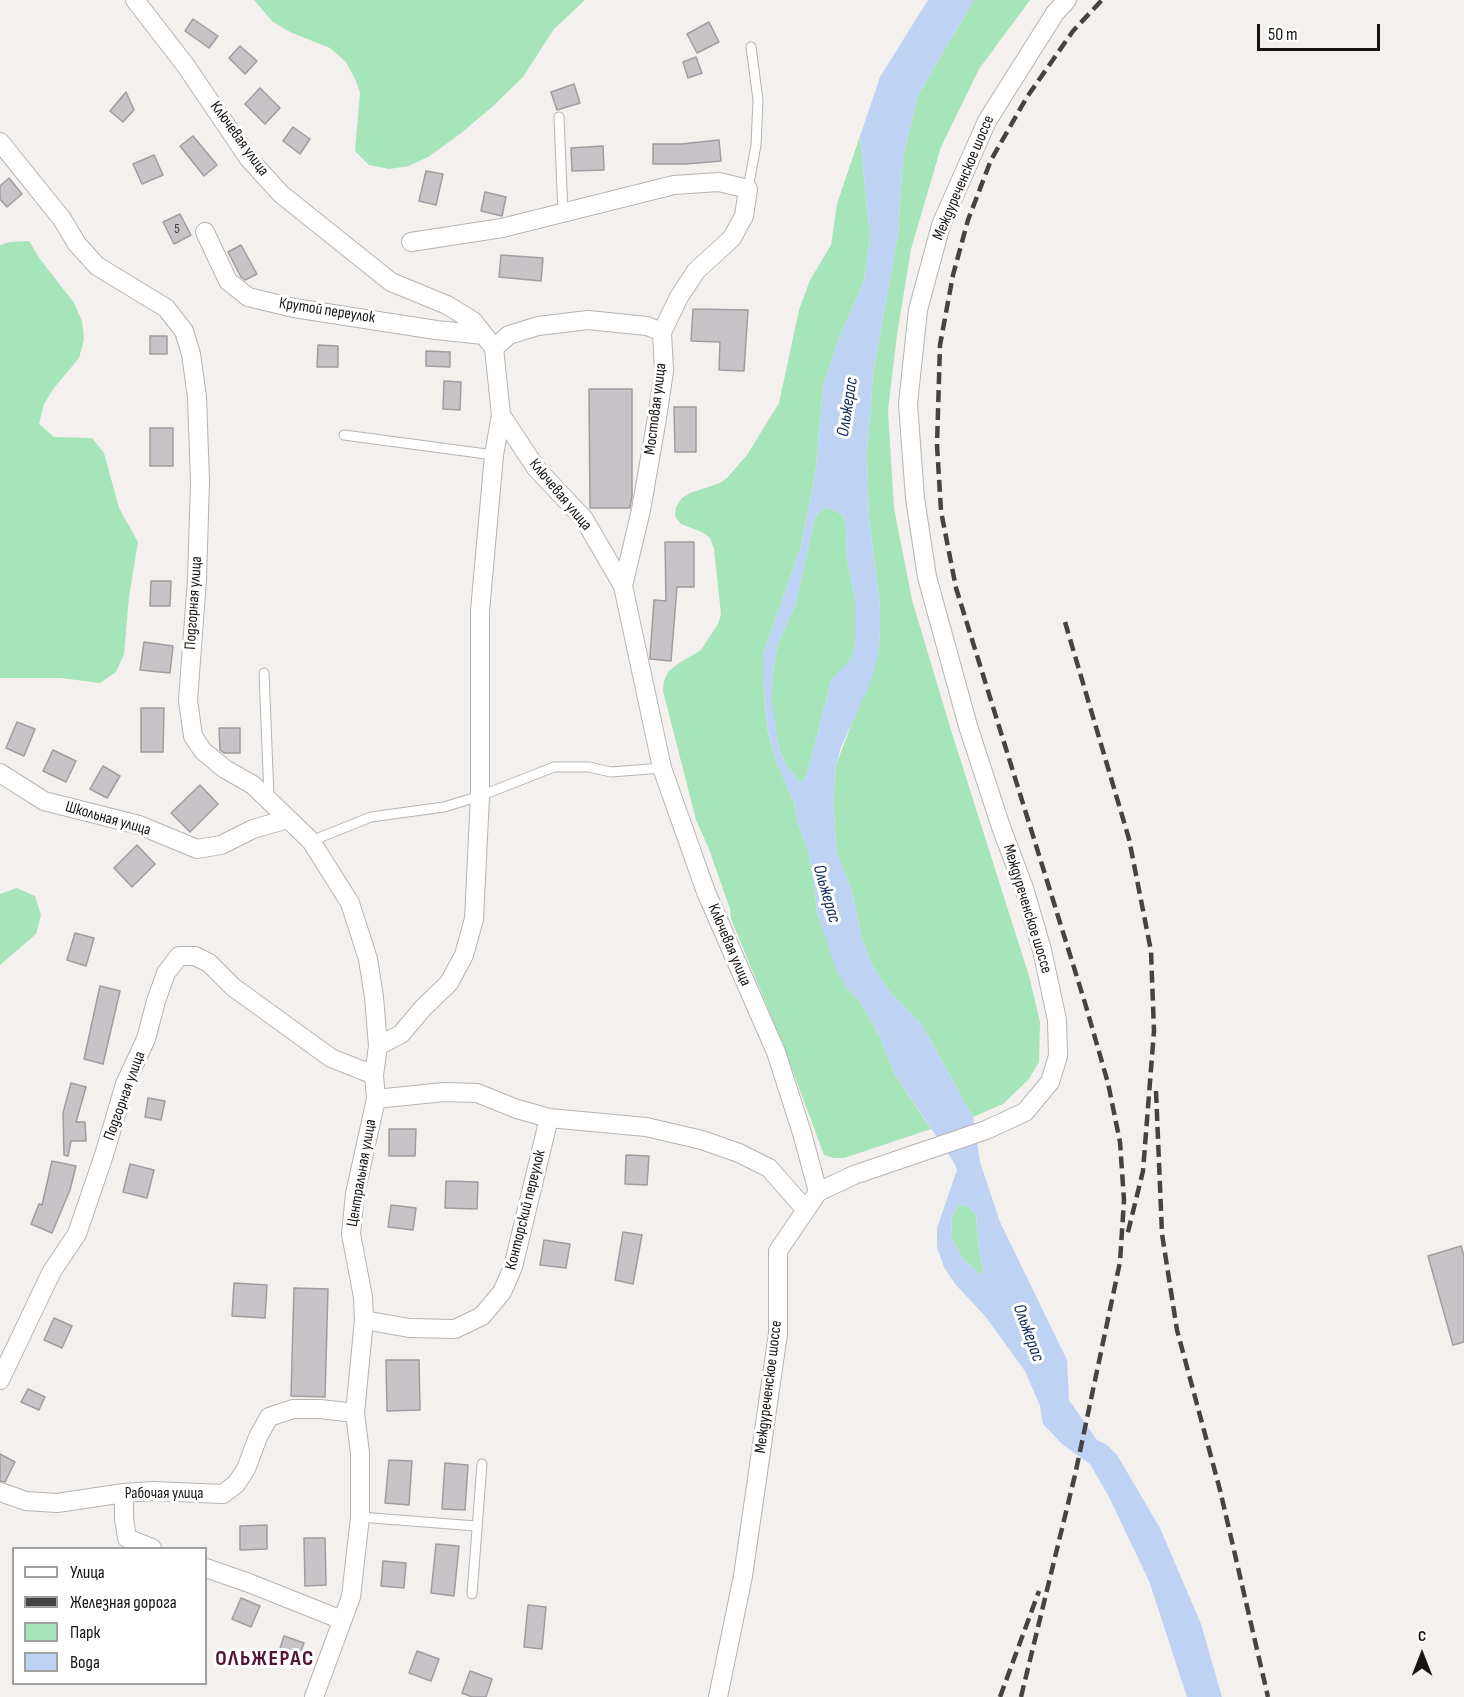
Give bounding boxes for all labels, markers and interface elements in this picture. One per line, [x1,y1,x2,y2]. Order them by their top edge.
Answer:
scale bar [1260,12,1383,50]
text: 50 m [1268,24,1298,45]
street label: Ключевая улица [205,98,273,180]
street label: Междуреченское шоссе [929,113,999,243]
house number: 5 [174,221,180,237]
street label: Крутой переулок [278,294,376,328]
street label: Мостовая улица [641,362,671,456]
water label: Ольжерас [833,376,863,438]
street label: Ключевая улица [524,455,596,535]
street label: Подгорная улица [181,556,207,650]
street label: Школьная улица [63,798,153,840]
street label: Междуреченское шоссе [998,842,1056,976]
water label: Ольжерас [807,862,845,926]
street label: Ключевая улица [703,901,755,989]
street label: Подгорная улица [100,1049,150,1143]
street label: Центральная улица [343,1118,381,1228]
street label: Конторский переулок [502,1148,550,1272]
water label: Ольжерас [1008,1301,1048,1365]
street label: Междуреченское шоссе [751,1319,787,1455]
street label: Рабочая улица [125,1484,203,1504]
legend [12,1547,207,1685]
text: Улица [70,1562,105,1583]
text: Железная дорога [70,1592,177,1613]
text: Парк [70,1622,100,1643]
north arrow [1392,1625,1452,1685]
text: С [1418,1627,1426,1646]
district label: ОЛЬЖЕРАС [215,1646,315,1672]
text: Вода [70,1652,100,1673]

